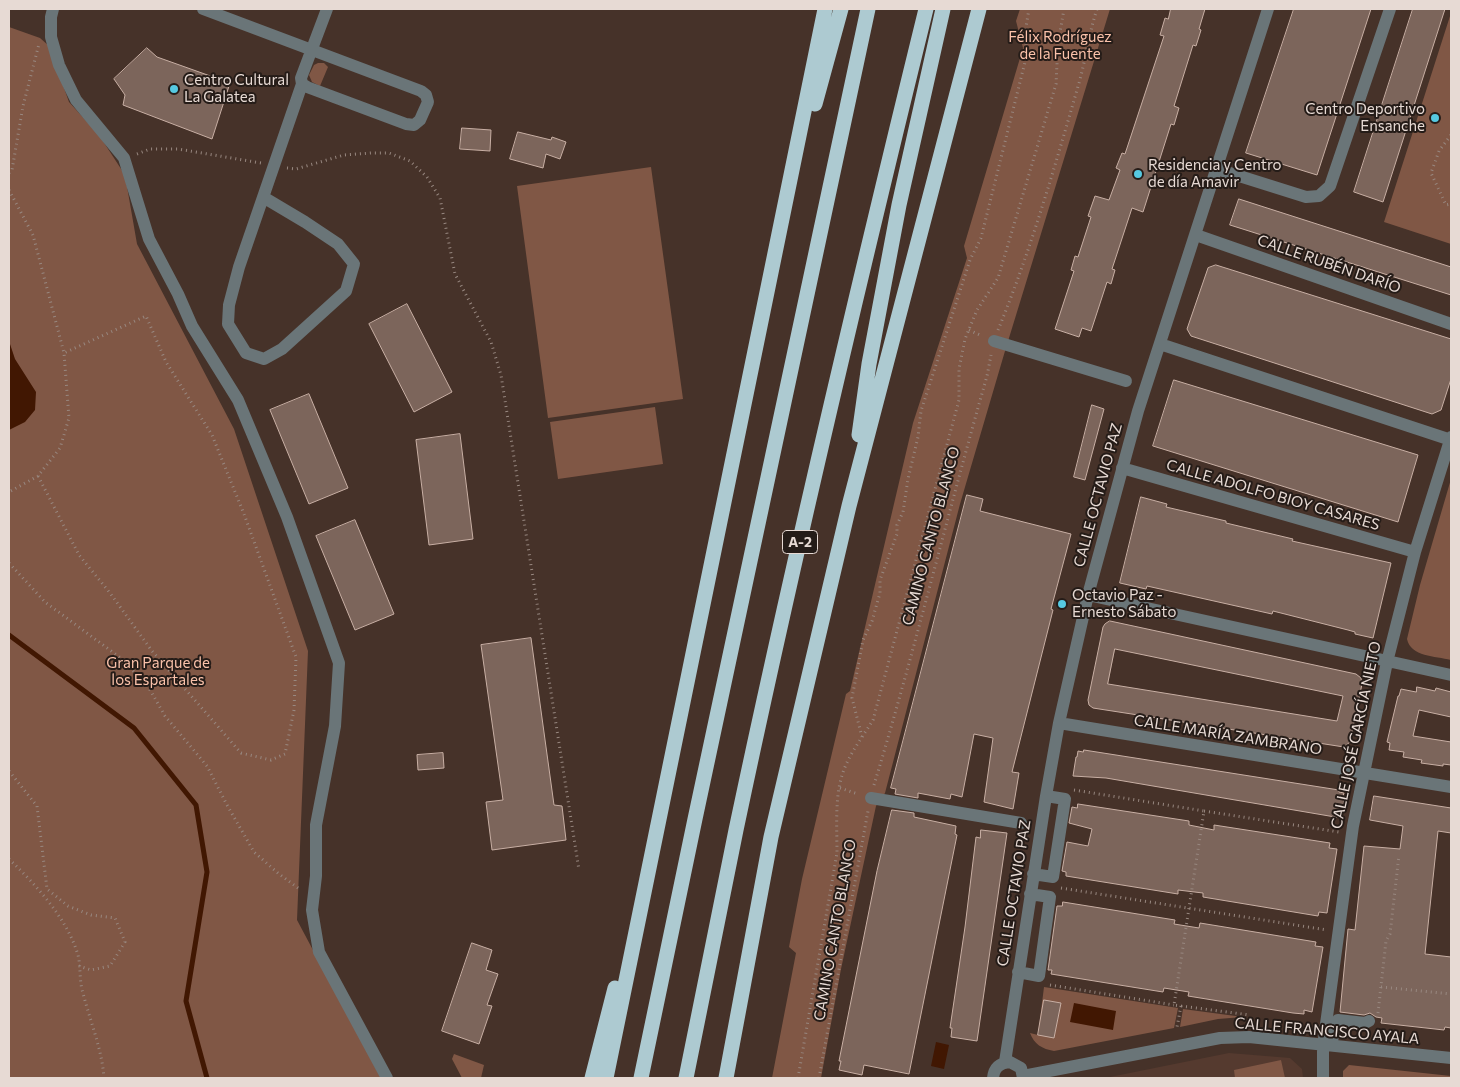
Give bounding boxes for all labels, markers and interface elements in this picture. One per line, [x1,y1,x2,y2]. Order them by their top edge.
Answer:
park label: Félix Rodríguez de la Fuente [1008,28,1112,63]
place label: Centro Cultural La Galatea [184,71,289,106]
marker: Centro Cultural La Galatea [168,83,180,95]
place label: Centro Deportivo Ensanche [1305,100,1425,135]
marker: Centro Deportivo Ensanche [1429,112,1441,124]
place label: Residencia y Centro de día Amavir [1148,156,1282,191]
marker: Residencia y Centro de día Amavir [1132,168,1144,180]
street label: CALLE RUBÉN DARÍO [1255,231,1403,297]
street label: CALLE OCTAVIO PAZ [1070,421,1126,569]
street label: CAMINO CANTO BLANCO [898,445,964,627]
street label: CALLE ADOLFO BIOY CASARES [1164,456,1382,534]
road number: A-2 [782,530,818,554]
place label: Octavio Paz - Ernesto Sábato [1072,586,1176,621]
marker: Octavio Paz - Ernesto Sábato [1056,598,1068,610]
street label: CALLE JOSÉ GARCÍA NIETO [1327,640,1385,830]
park label: Gran Parque de los Espartales [106,654,210,689]
street label: CALLE MARÍA ZAMBRANO [1133,711,1323,759]
street label: CALLE OCTAVIO PAZ [994,818,1034,968]
street label: CAMINO CANTO BLANCO [810,838,860,1022]
street label: CALLE FRANCISCO AYALA [1234,1014,1420,1048]

